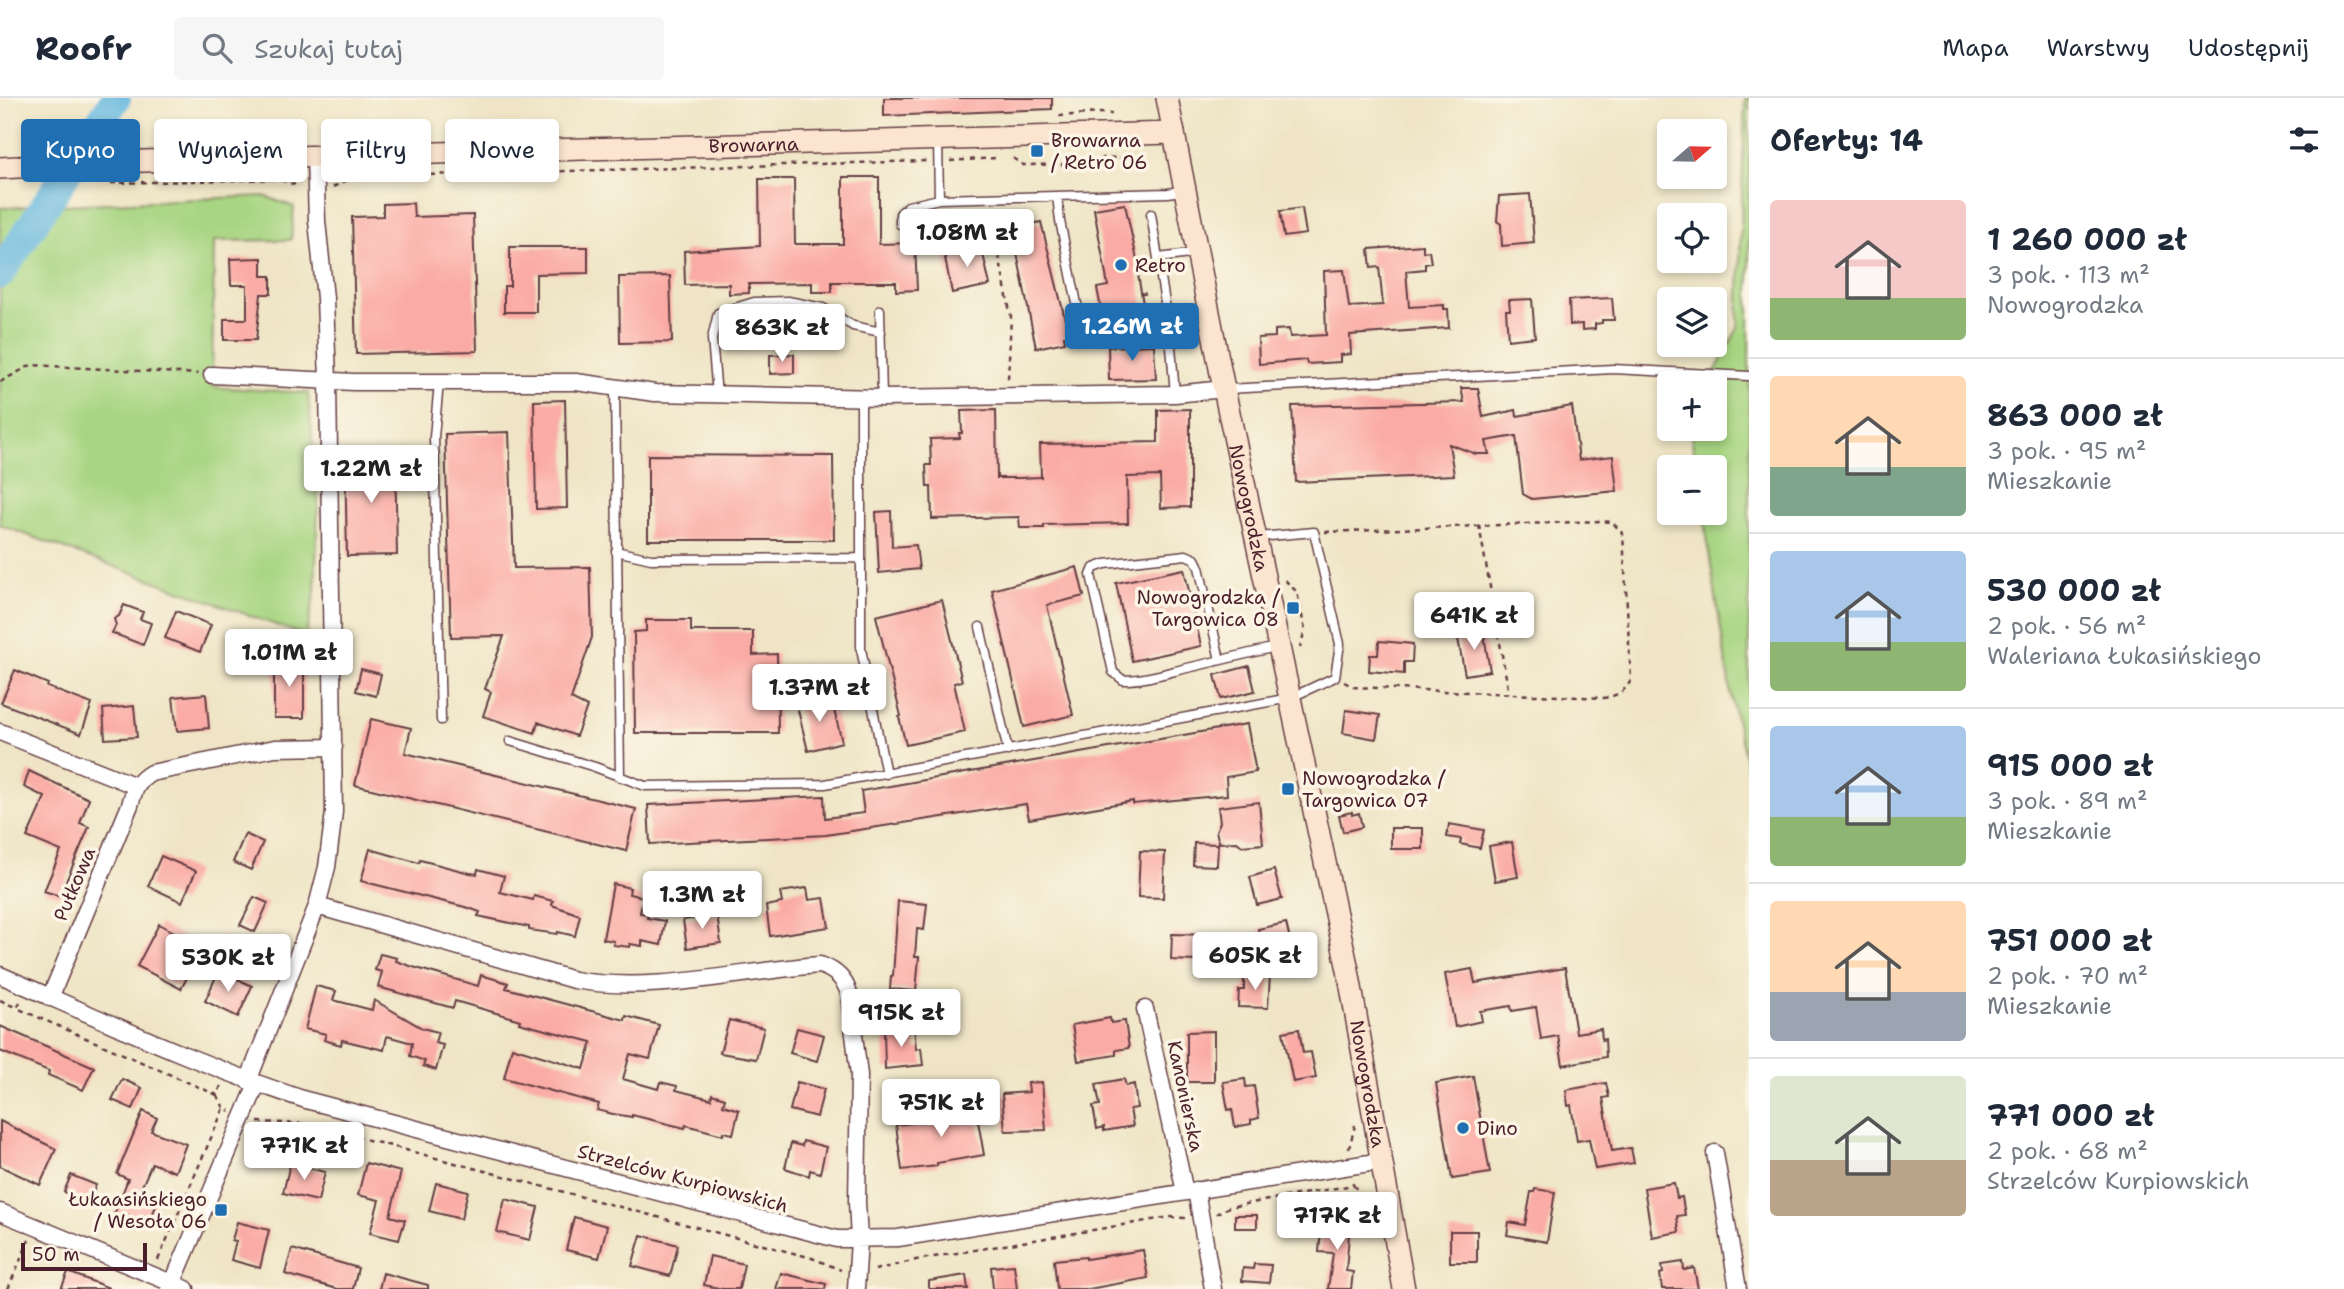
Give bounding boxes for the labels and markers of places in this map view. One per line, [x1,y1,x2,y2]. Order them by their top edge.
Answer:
place label: Browarna / Retro 06 [1051,128,1148,175]
marker: Browarna / Retro 06 [1029,143,1045,159]
pin: 1.08M zł [895,209,1039,269]
place label: Retro [1135,253,1186,278]
marker: Retro [1113,257,1129,273]
pin: 1.26M zł [1060,303,1204,363]
pin: 863K zł [717,304,847,364]
pin: 1.22M zł [299,446,443,505]
place label: Nowogrodzka / Targowica 08 [1137,585,1281,632]
pin: 641K zł [1409,592,1539,652]
marker: Nowogrodzka / Targowica 08 [1285,600,1301,616]
pin: 1.01M zł [217,630,361,689]
pin: 1.37M zł [747,664,891,724]
place label: Nowogrodzka / Targowica 07 [1302,766,1447,813]
marker: Nowogrodzka / Targowica 07 [1280,781,1296,797]
pin: 1.3M zł [637,872,767,931]
pin: 605K zł [1190,932,1320,992]
pin: 530K zł [163,934,293,994]
pin: 915K zł [836,990,966,1049]
pin: 751K zł [876,1080,1006,1139]
place label: Dino [1477,1116,1518,1141]
marker: Dino [1455,1120,1471,1136]
pin: 771K zł [239,1122,369,1182]
place label: Łukaasińskiego / Wesoła 06 [68,1187,207,1234]
pin: 717K zł [1272,1192,1402,1252]
marker: Łukaasińskiego / Wesoła 06 [213,1202,229,1218]

